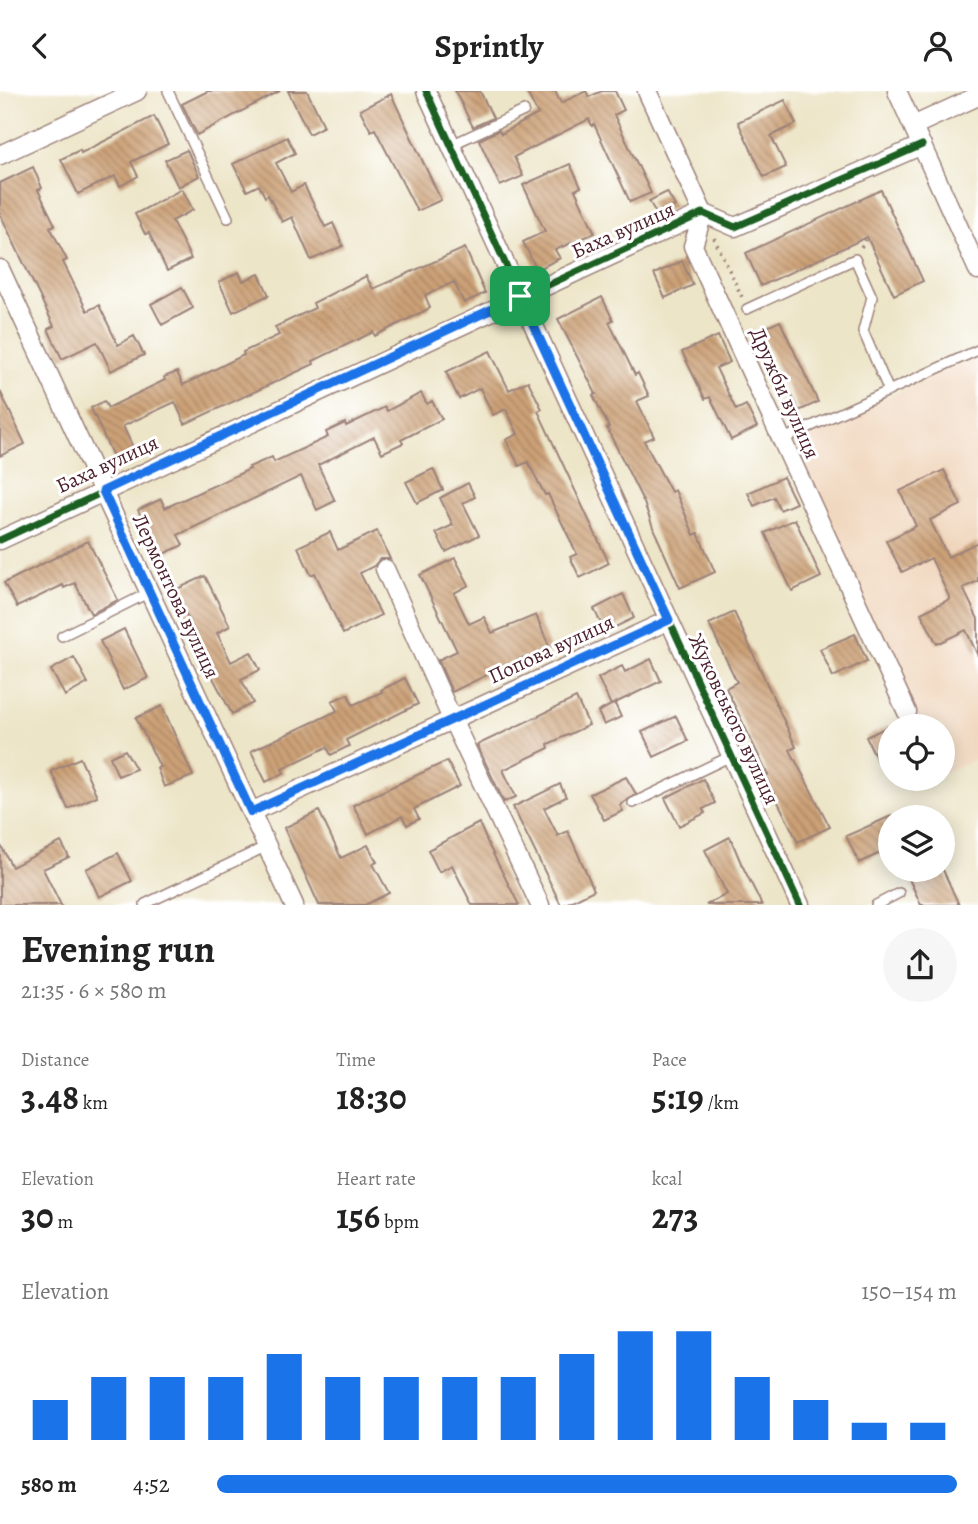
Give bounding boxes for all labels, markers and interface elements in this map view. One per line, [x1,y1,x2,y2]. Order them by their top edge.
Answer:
text: Sprintly [435,24,543,68]
icon: back [21,27,59,65]
icon: person [919,27,957,65]
street label: Баха вулиця [567,195,679,265]
pin [490,266,550,326]
icon: arrive [501,277,539,315]
street label: Дружби вулиця [744,323,826,463]
street label: Баха вулиця [51,428,163,500]
street label: Лермонтова вулиця [126,509,226,683]
street label: Попова вулиця [484,608,618,690]
street label: Жуковського вулиця [682,629,786,809]
map controls [878,714,955,882]
button: locate [878,714,955,791]
button: layers [878,805,955,882]
text: Evening run [21,923,215,975]
button: share [883,928,957,1002]
text: 21:35 · 6 × 580 m [21,975,167,1006]
text: Distance [21,1047,89,1073]
text: Time [336,1047,376,1073]
text: Pace [652,1047,687,1073]
text: 3.48 [21,1073,79,1121]
text: 18:30 [336,1073,407,1121]
text: 5:19 [652,1073,704,1121]
text: km [79,1090,108,1116]
text: /km [704,1090,739,1116]
text: Elevation [21,1166,94,1192]
text: Heart rate [336,1166,416,1192]
text: kcal [652,1166,682,1192]
text: 30 [21,1192,54,1240]
text: 156 [336,1192,380,1240]
text: 273 [652,1192,699,1240]
text: m [54,1209,73,1235]
text: bpm [380,1209,419,1235]
text: Elevation [21,1276,109,1307]
text: 150–154 m [861,1276,957,1307]
text: 580 m [21,1469,77,1500]
text: 4:52 [133,1469,170,1500]

